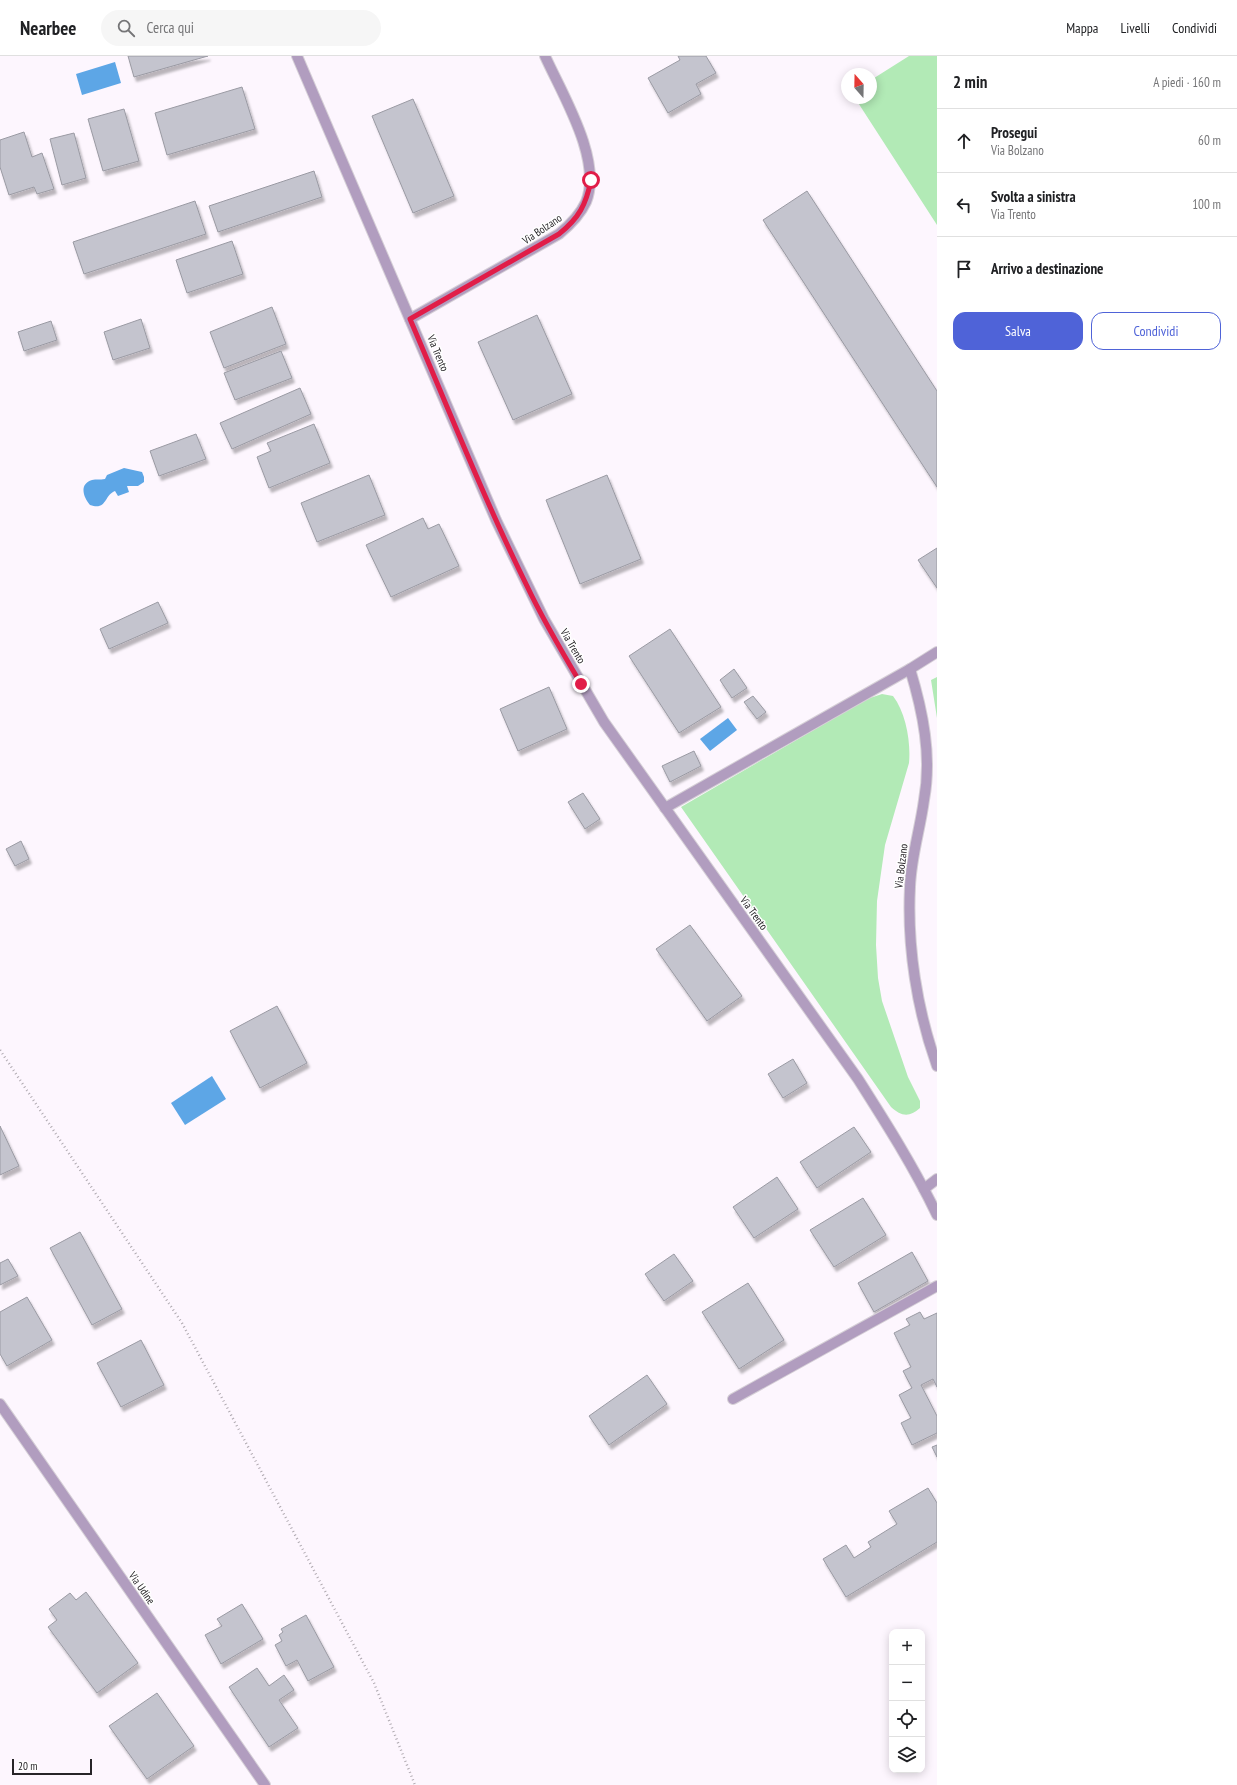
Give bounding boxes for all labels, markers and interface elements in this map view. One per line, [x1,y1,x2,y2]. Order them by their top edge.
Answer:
search box [101,10,381,46]
text: Nearbee [20,16,77,40]
icon: search [115,17,137,39]
text: Cerca qui [147,18,194,37]
text: Mappa [1066,19,1098,37]
text: Livelli [1120,19,1150,37]
text: Condividi [1172,19,1217,37]
north arrow [841,68,877,104]
text: 2 min [953,71,987,93]
text: A piedi · 160 m [1153,74,1221,91]
text: Prosegui [991,123,1037,142]
icon: ahead [953,130,975,152]
text: 60 m [1198,132,1221,149]
text: Via Bolzano [991,142,1044,159]
route start [582,171,600,189]
text: Svolta a sinistra [991,187,1076,206]
icon: left [953,194,975,216]
text: 100 m [1192,196,1221,213]
text: Via Trento [991,206,1036,223]
street label: Via Bolzano [519,211,565,248]
icon: arrive [953,258,975,280]
text: Arrivo a destinazione [991,259,1104,278]
button: Salva [953,312,1083,350]
button: Condividi [1091,312,1221,350]
street label: Via Trento [424,332,452,373]
street label: Via Trento [557,625,589,666]
route end [572,675,590,693]
street label: Via Bolzano [891,843,911,890]
street label: Via Trento [737,893,771,933]
street label: Via Udine [125,1568,158,1607]
map controls [889,1629,925,1773]
button: + [889,1629,925,1665]
button: − [889,1665,925,1701]
button: locate [889,1701,925,1737]
button: layers [889,1737,925,1773]
scale bar [12,1757,92,1776]
text: 20 m [18,1759,37,1773]

